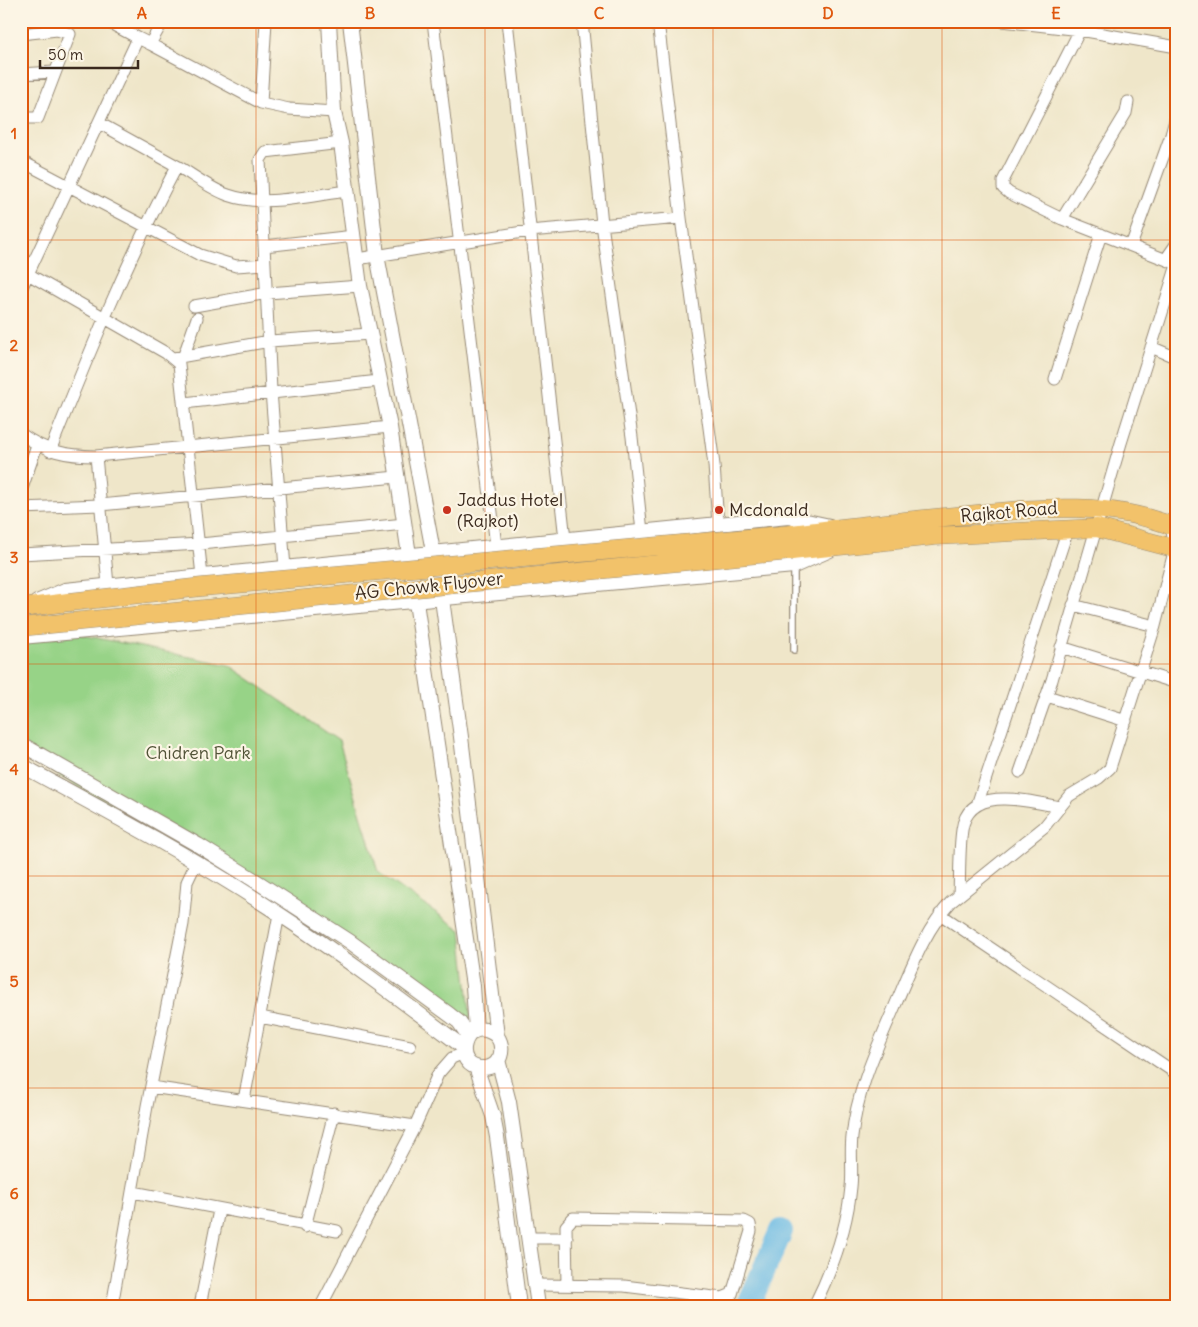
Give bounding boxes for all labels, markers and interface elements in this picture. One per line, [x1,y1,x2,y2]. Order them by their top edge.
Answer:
text: A [137,3,147,23]
text: B [365,3,376,23]
text: C [594,3,605,23]
text: D [822,3,834,23]
text: E [1051,3,1061,23]
scale bar [40,38,138,70]
text: 50 m [48,45,83,64]
text: 1 [11,123,17,143]
text: 2 [10,335,19,355]
place label: Jaddus Hotel (Rajkot) [457,488,563,532]
street label: Rajkot Road [960,496,1059,527]
place label: Mcdonald [729,498,809,521]
marker: Jaddus Hotel (Rajkot) [441,504,453,516]
marker: Mcdonald [713,504,725,516]
text: 3 [9,547,19,567]
street label: AG Chowk Flyover [354,566,505,605]
park label: Chidren Park [145,741,251,764]
text: 4 [9,759,19,779]
text: 5 [9,971,19,991]
text: 6 [9,1183,19,1203]

